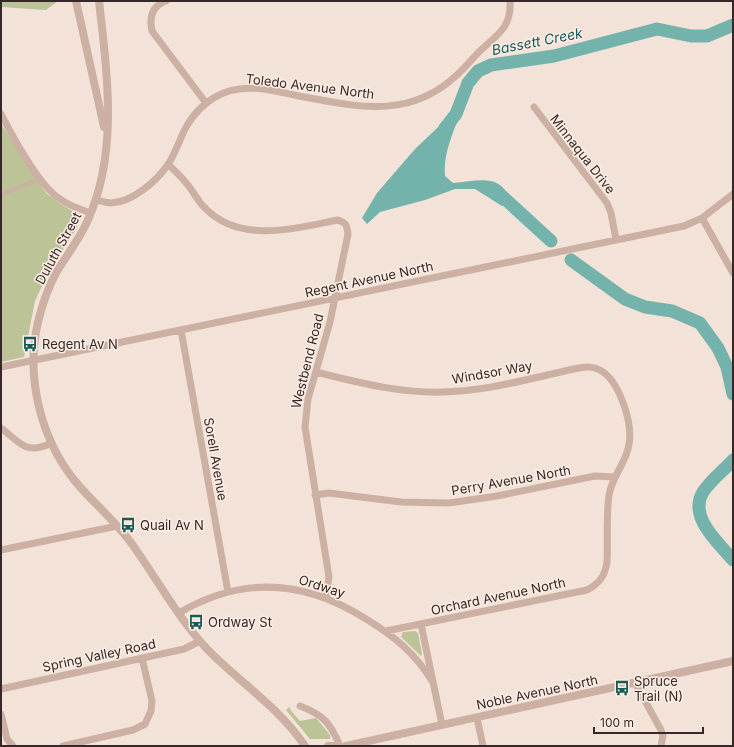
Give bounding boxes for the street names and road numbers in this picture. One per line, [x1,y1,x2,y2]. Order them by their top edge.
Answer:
street label: Toledo Avenue North [245,70,375,102]
street label: Minnaqua Drive [547,111,619,197]
street label: Duluth Street [32,209,84,287]
street label: Regent Avenue North [303,258,435,300]
street label: Westbend Road [287,312,327,410]
street label: Windsor Way [451,357,533,387]
street label: Sorell Avenue [201,416,231,502]
street label: Perry Avenue North [450,462,572,498]
street label: Ordway [297,571,347,601]
street label: Orchard Avenue North [429,574,567,618]
street label: Spring Valley Road [41,635,157,675]
street label: Noble Avenue North [475,671,599,713]

